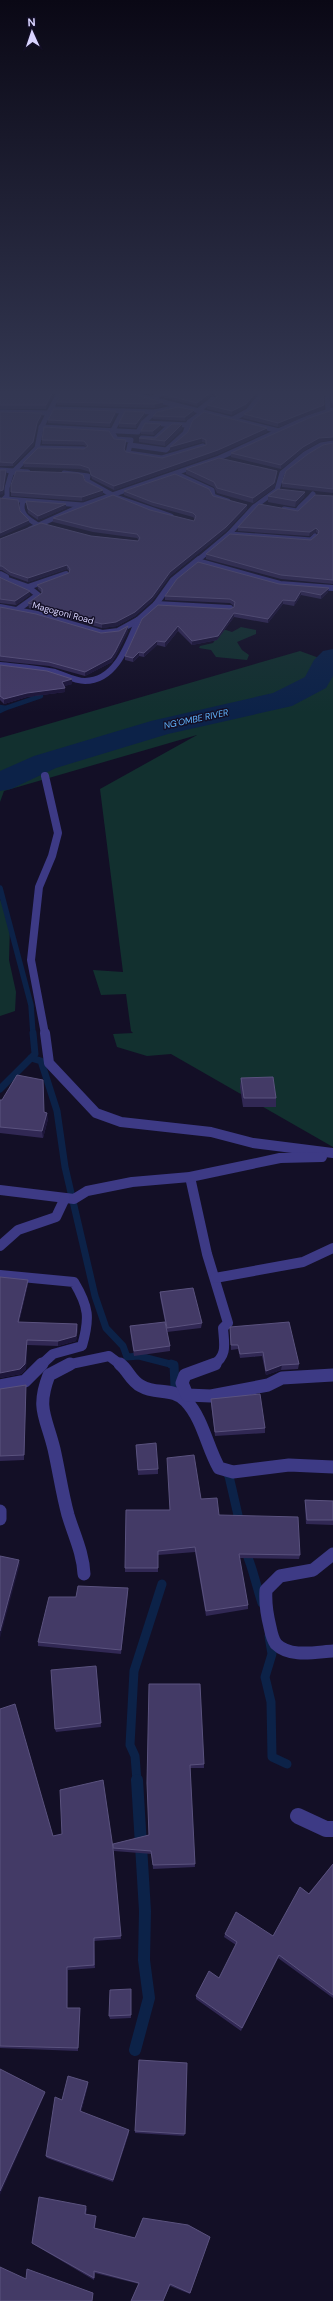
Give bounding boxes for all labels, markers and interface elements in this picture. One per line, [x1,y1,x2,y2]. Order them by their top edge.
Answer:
north arrow [12,12,52,52]
text: N [27,15,36,29]
street label: Magogoni Road [31,599,95,627]
water label: NG'OMBE RIVER [163,706,230,732]

